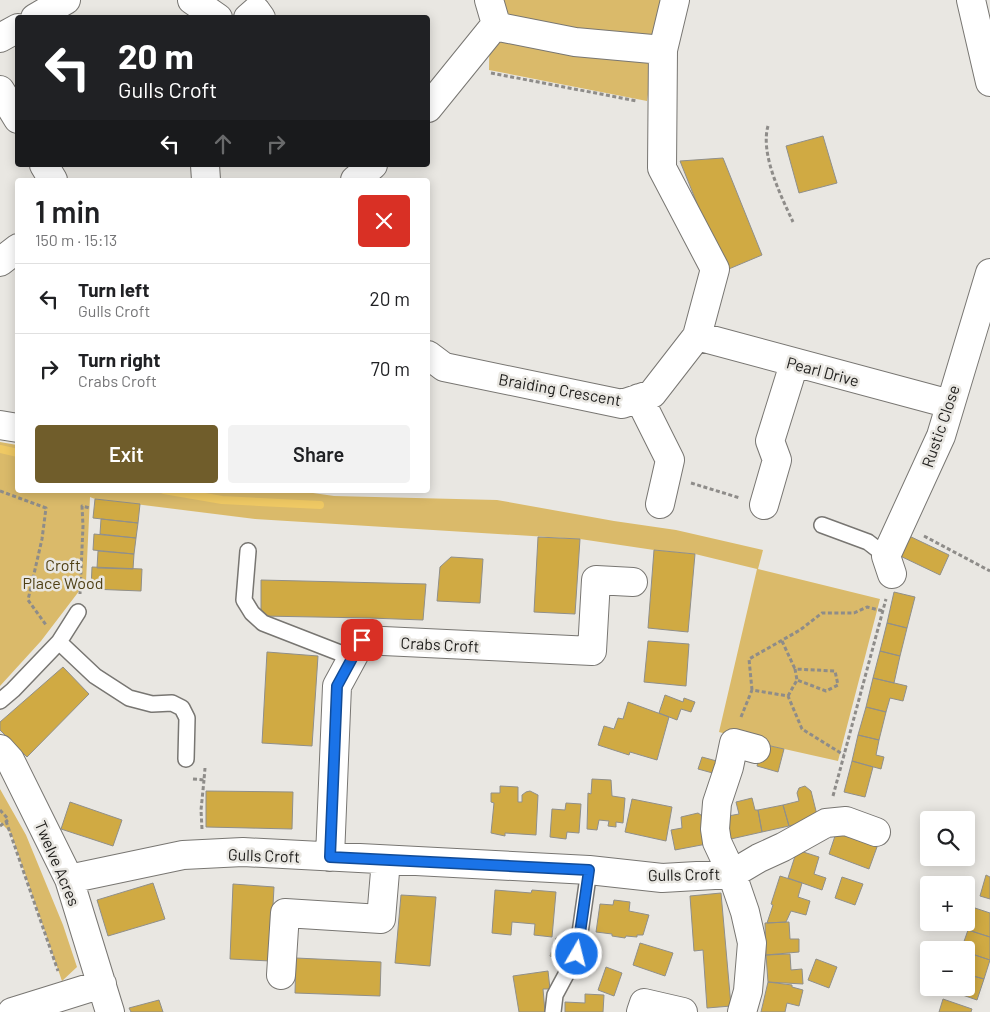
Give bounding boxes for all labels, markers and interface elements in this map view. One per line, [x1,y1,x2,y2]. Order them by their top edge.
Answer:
text: 20 m [118,34,194,76]
icon: left [35,35,100,100]
text: Gulls Croft [118,76,217,102]
icon: left [156,130,184,158]
icon: ahead [209,130,237,158]
icon: right [262,130,290,158]
text: 1 min [35,193,100,229]
button: close [358,195,410,247]
text: 150 m · 15:13 [35,230,117,249]
text: Turn left [78,278,149,301]
icon: left [35,285,63,313]
text: 20 m [370,287,410,310]
text: Gulls Croft [78,301,150,320]
text: Turn right [78,348,160,371]
street label: Pearl Drive [785,352,861,390]
icon: right [35,355,63,383]
text: 70 m [371,357,410,380]
street label: Braiding Crescent [497,369,623,409]
text: Crabs Croft [78,371,157,390]
street label: Rustic Close [917,382,963,470]
button: Exit [35,425,218,483]
button: Share [228,425,410,483]
park label: Croft Place Wood [23,555,103,592]
pin [341,619,383,661]
icon: arrive [348,626,376,654]
street label: Crabs Croft [400,632,480,656]
map controls [920,811,975,996]
button: search [920,811,975,866]
street label: Twelve Acres [32,818,84,908]
street label: Gulls Croft [228,844,300,866]
street label: Gulls Croft [648,864,720,884]
button: + [920,876,975,931]
position arrow [550,927,602,979]
button: − [920,941,975,996]

